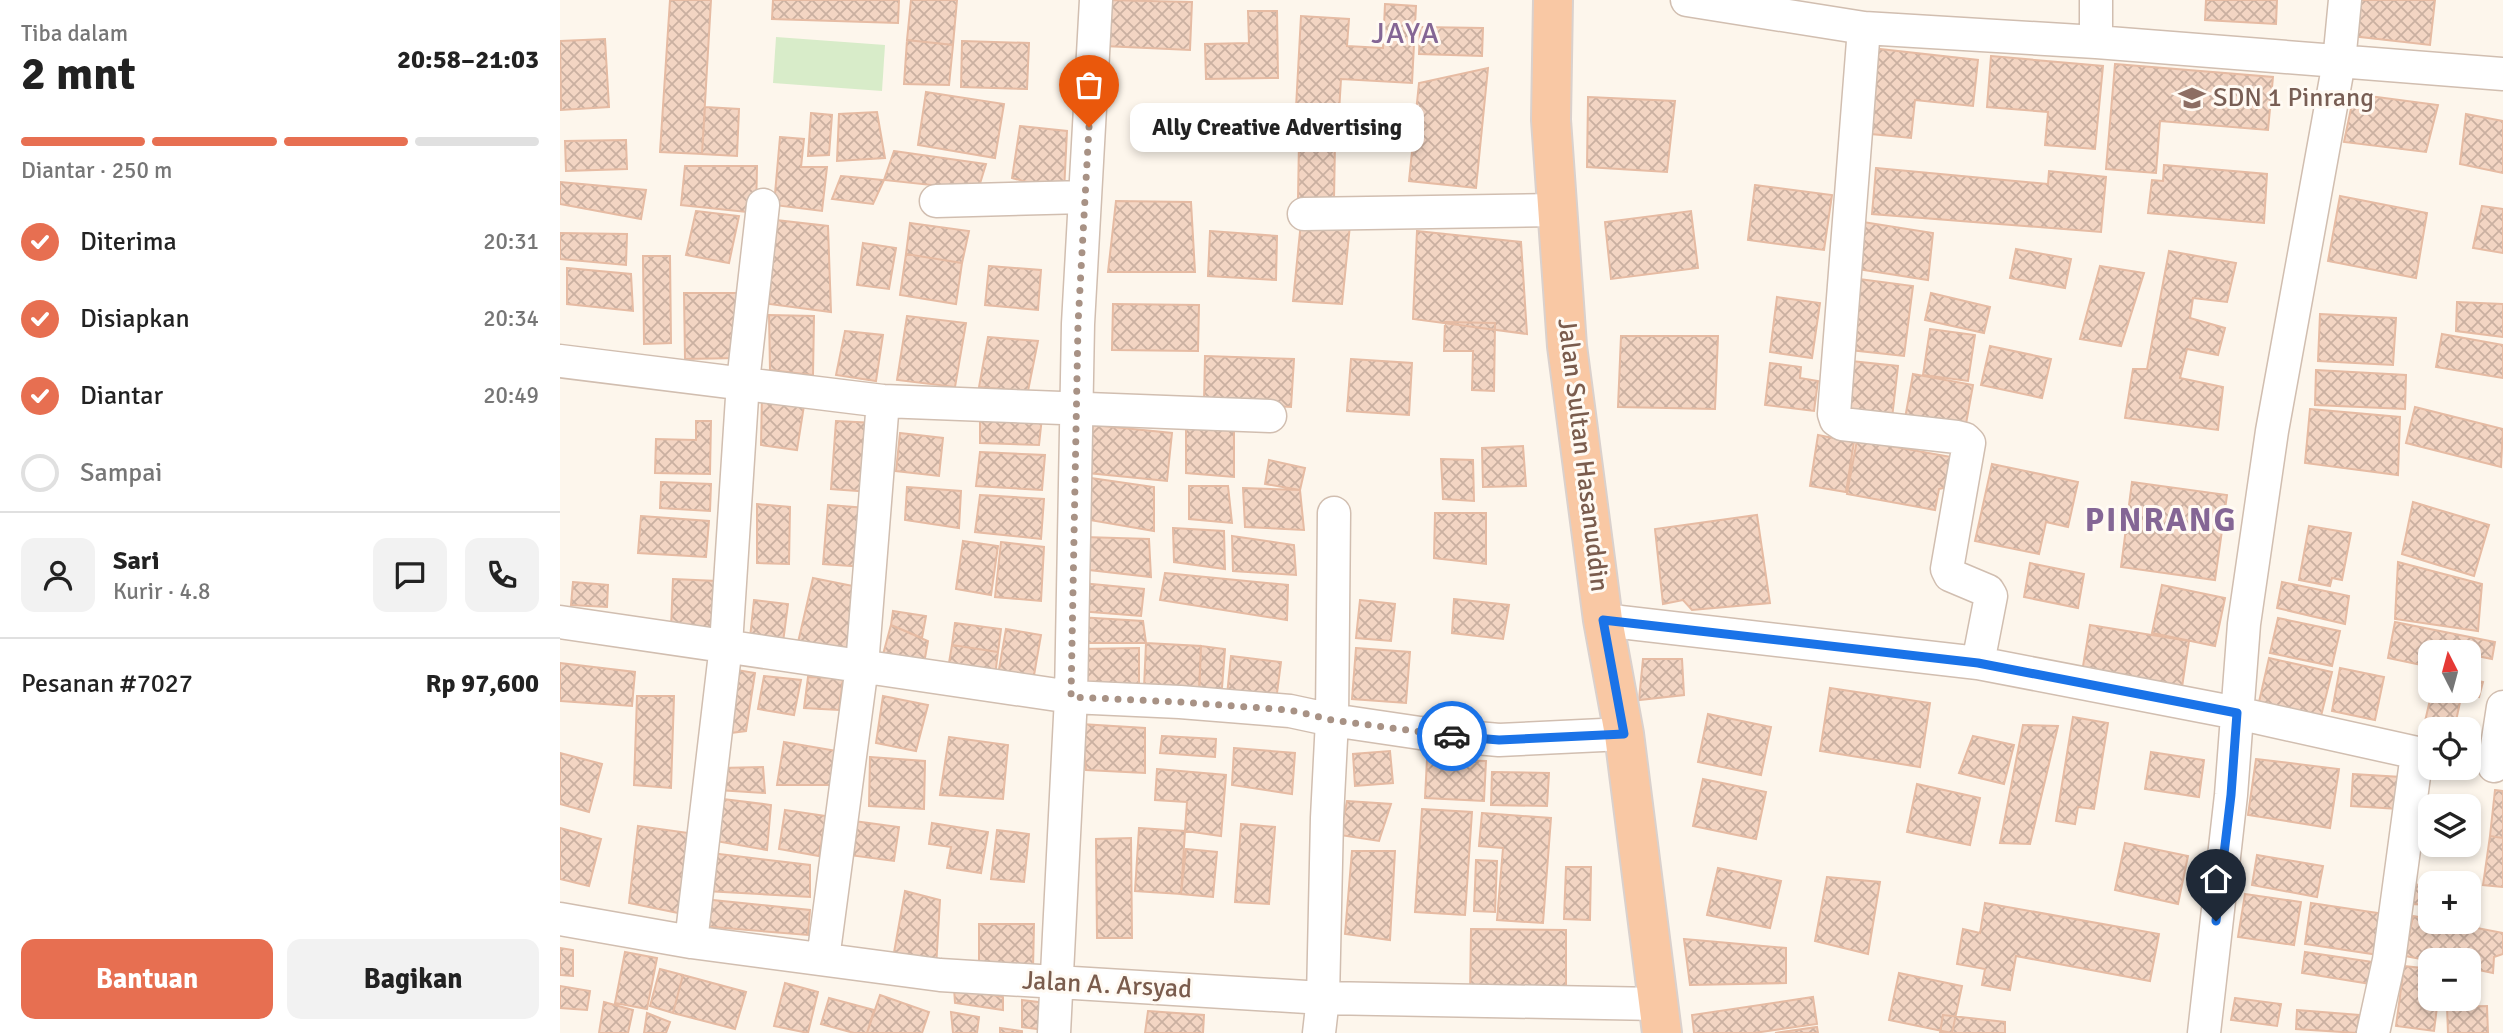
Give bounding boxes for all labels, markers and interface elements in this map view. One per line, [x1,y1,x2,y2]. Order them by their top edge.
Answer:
district label: JAYA [1371,15,1441,52]
text: Tiba dalam [21,19,128,48]
text: 20:58–21:03 [397,44,539,76]
text: 2 mnt [21,46,136,102]
pin [1059,55,1119,127]
icon: bag [1070,66,1108,104]
place label: SDN 1 Pinrang [2213,82,2374,114]
school or university icon: SDN 1 Pinrang [2177,83,2207,113]
callout: Ally Creative Advertising [1131,102,1425,152]
text: Ally Creative Advertising [1152,113,1402,142]
text: Diantar · 250 m [21,156,172,185]
icon: check [21,223,59,261]
text: Diterima [80,226,177,258]
text: 20:31 [483,227,539,256]
icon: check [21,300,59,338]
text: Disiapkan [80,303,190,335]
text: 20:34 [483,304,539,333]
street label: Jalan Sultan Hasanuddin [1550,316,1616,594]
icon: check [21,377,59,415]
text: Diantar [80,380,163,412]
text: 20:49 [483,381,539,410]
text: Sampai [80,457,162,489]
district label: PINRANG [2085,500,2237,541]
button: person [21,538,95,612]
button: chat [373,538,447,612]
button: phone [465,538,539,612]
text: Sari [113,545,159,577]
text: Kurir · 4.8 [113,577,210,606]
north arrow [2418,640,2482,704]
map controls [2418,640,2481,1011]
text: Pesanan #7027 [21,668,193,700]
text: Rp 97,600 [425,668,539,700]
courier [1417,701,1487,771]
icon: car [1433,717,1471,755]
button: locate [2418,717,2481,780]
button: layers [2418,794,2481,857]
pin [2186,849,2246,921]
icon: home [2197,860,2235,898]
button: + [2418,871,2481,934]
button: Bantuan [21,939,273,1019]
button: Bagikan [287,939,539,1019]
button: − [2418,948,2481,1011]
street label: Jalan A. Arsyad [1021,965,1193,1005]

